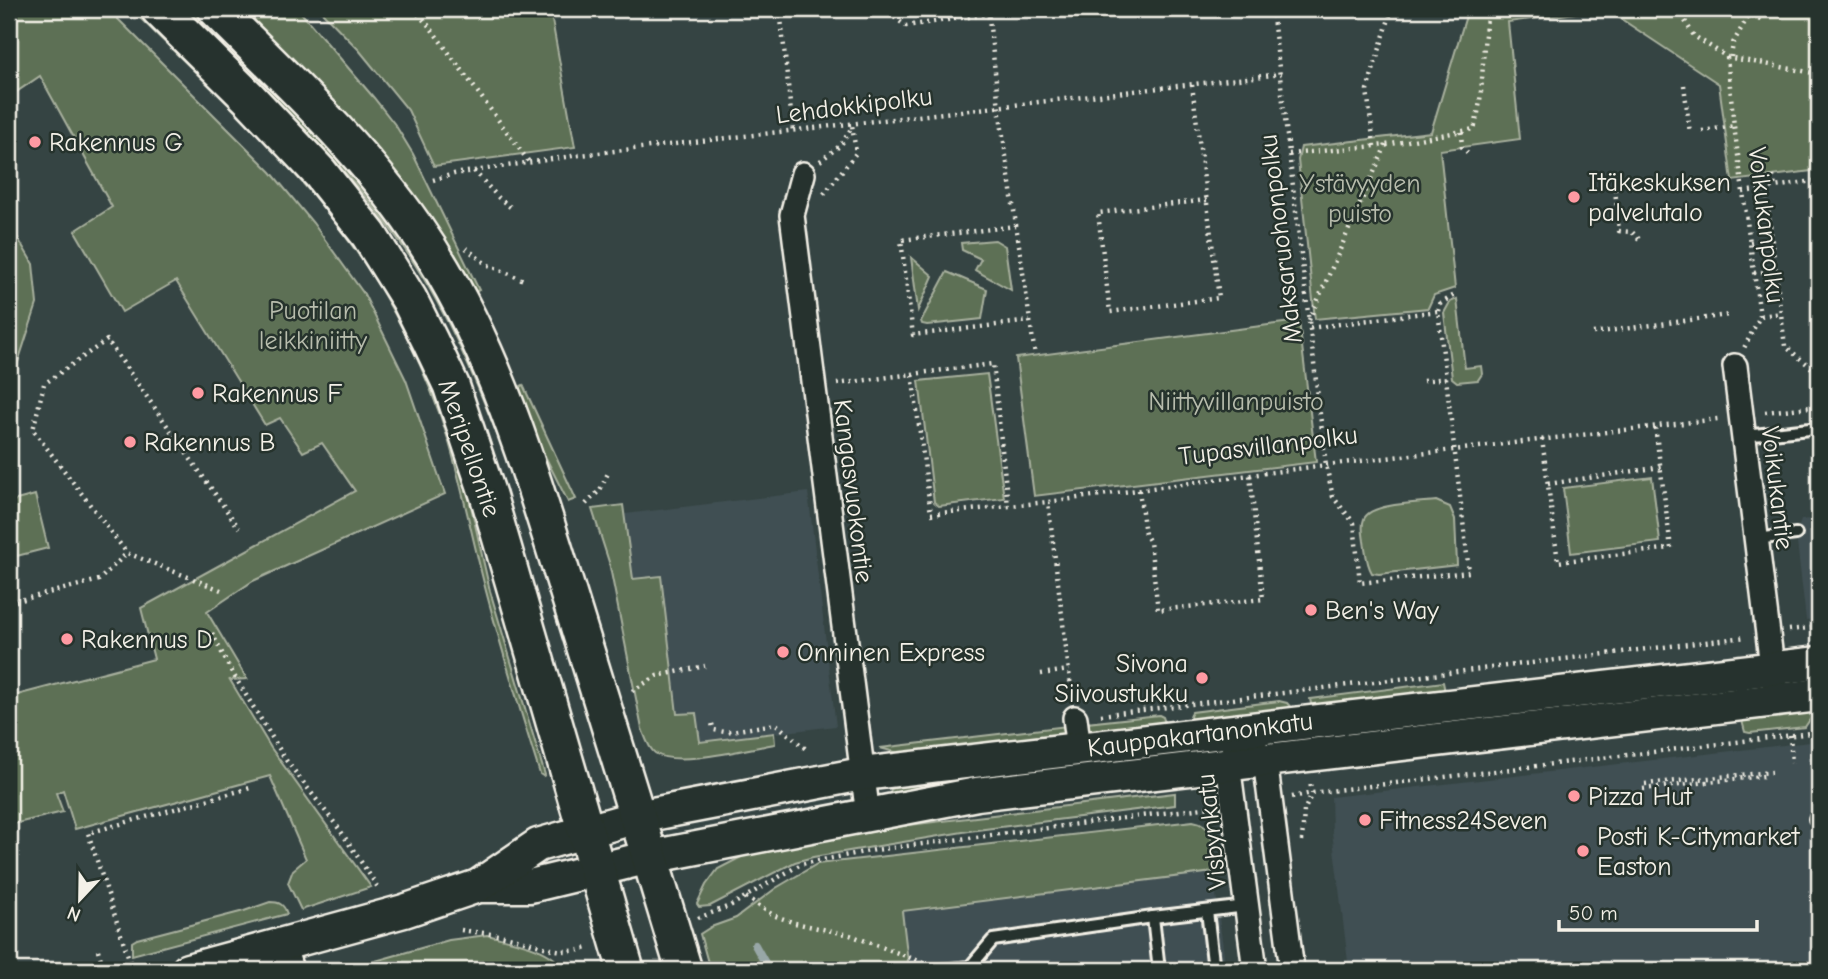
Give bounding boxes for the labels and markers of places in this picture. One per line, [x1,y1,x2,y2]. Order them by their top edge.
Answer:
place label: Rakennus G [49,128,183,158]
marker: Rakennus G [27,134,43,150]
place label: Itäkeskuksen palvelutalo [1588,168,1731,228]
marker: Itäkeskuksen palvelutalo [1566,189,1582,205]
place label: Rakennus F [212,379,342,409]
marker: Rakennus F [190,385,206,401]
place label: Rakennus B [144,428,275,458]
marker: Rakennus B [122,434,138,450]
place label: Ben's Way [1325,596,1439,626]
marker: Ben's Way [1303,602,1319,618]
place label: Rakennus D [81,625,213,655]
marker: Rakennus D [59,631,75,647]
place label: Onninen Express [797,638,985,668]
marker: Onninen Express [775,644,791,660]
place label: Sivona Siivoustukku [1054,649,1188,709]
marker: Sivona Siivoustukku [1194,670,1210,686]
place label: Pizza Hut [1588,782,1694,812]
marker: Pizza Hut [1566,788,1582,804]
place label: Fitness24Seven [1379,806,1548,836]
marker: Fitness24Seven [1357,812,1373,828]
place label: Posti K-Citymarket Easton [1597,822,1801,882]
marker: Posti K-Citymarket Easton [1575,843,1591,859]

